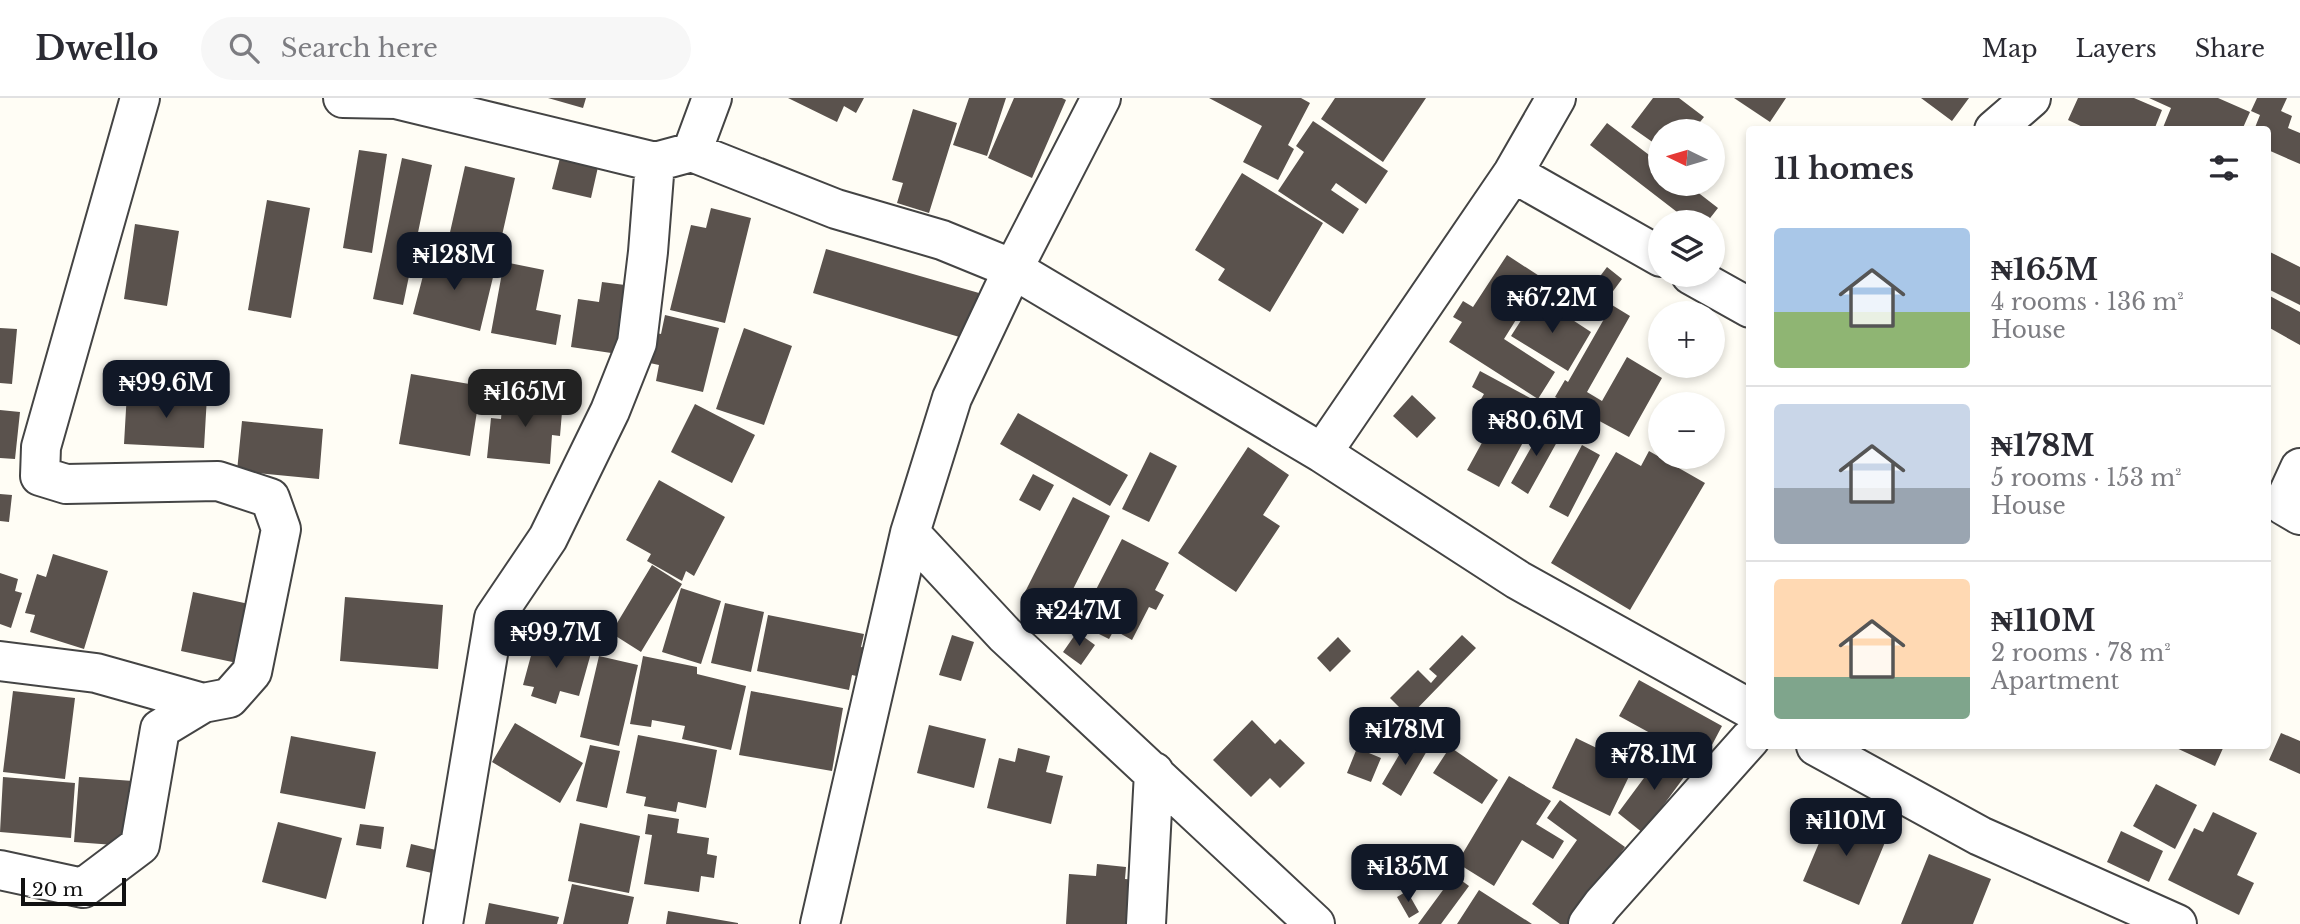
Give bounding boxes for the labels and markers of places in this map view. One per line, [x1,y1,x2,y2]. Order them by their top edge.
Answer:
pin: ₦128M [405,232,503,292]
pin: ₦67.2M [1495,275,1609,335]
pin: ₦99.6M [109,360,223,420]
pin: ₦165M [476,370,574,429]
pin: ₦80.6M [1479,398,1593,458]
pin: ₦247M [1030,588,1128,648]
pin: ₦99.7M [499,610,613,670]
pin: ₦178M [1356,708,1454,767]
pin: ₦78.1M [1597,732,1711,792]
pin: ₦110M [1797,798,1895,858]
pin: ₦135M [1359,844,1457,904]

